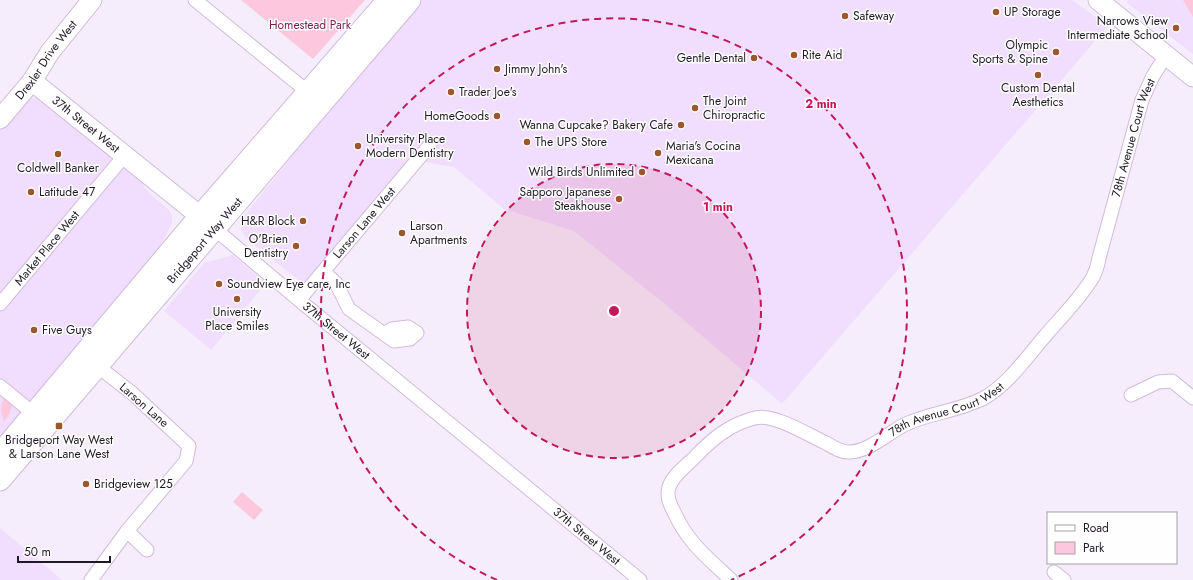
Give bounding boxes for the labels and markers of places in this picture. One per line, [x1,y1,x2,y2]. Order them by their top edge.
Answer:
place label: UP Storage [1004,3,1061,21]
place label: Safeway [853,7,895,25]
marker: UP Storage [991,7,1001,17]
marker: Safeway [840,11,850,21]
place label: Narrows View Intermediate School [1067,12,1169,44]
marker: Narrows View Intermediate School [1171,23,1181,33]
place label: Olympic Sports & Spine [972,36,1048,68]
place label: Rite Aid [802,46,842,64]
marker: Olympic Sports & Spine [1051,47,1061,57]
place label: Gentle Dental [677,49,746,67]
marker: Rite Aid [789,50,799,60]
marker: Gentle Dental [749,53,759,63]
place label: Jimmy John's [503,60,567,78]
marker: Jimmy John's [492,64,502,74]
marker: Custom Dental Aesthetics [1033,70,1043,80]
place label: Custom Dental Aesthetics [1001,79,1075,111]
place label: Trader Joe's [459,83,517,101]
marker: Trader Joe's [446,87,456,97]
place label: The Joint Chiropractic [703,92,766,124]
marker: The Joint Chiropractic [690,103,700,113]
place label: HomeGoods [424,107,489,125]
marker: HomeGoods [492,111,502,121]
place label: Wanna Cupcake? Bakery Cafe [519,116,673,134]
marker: Wanna Cupcake? Bakery Cafe [676,120,686,130]
place label: University Place Modern Dentistry [366,130,454,162]
place label: The UPS Store [535,133,607,151]
marker: The UPS Store [522,137,532,147]
place label: Maria's Cocina Mexicana [666,137,741,169]
marker: University Place Modern Dentistry [353,141,363,151]
marker: Maria's Cocina Mexicana [653,148,663,158]
marker: Coldwell Banker [53,149,63,159]
place label: Coldwell Banker [17,159,100,177]
place label: Wild Birds Unlimited [529,163,634,181]
marker: Wild Birds Unlimited [637,167,647,177]
place label: Latitude 47 [39,183,96,201]
place label: Sapporo Japanese Steakhouse [520,183,611,215]
marker: Latitude 47 [26,187,36,197]
marker: Sapporo Japanese Steakhouse [614,194,624,204]
place label: H&R Block [241,212,296,230]
marker: H&R Block [298,216,308,226]
place label: Larson Apartments [410,217,467,249]
marker: Larson Apartments [397,228,407,238]
place label: O'Brien Dentistry [244,230,289,262]
marker: O'Brien Dentistry [291,241,301,251]
place label: Soundview Eye care, Inc [227,275,351,293]
marker: Soundview Eye care, Inc [214,279,224,289]
marker: University Place Smiles [232,294,242,304]
place label: University Place Smiles [205,303,269,335]
centre of rings [607,304,621,318]
place label: Five Guys [42,321,92,339]
marker: Five Guys [29,325,39,335]
marker: Bridgeport Way West & Larson Lane West [54,421,64,431]
place label: Bridgeport Way West & Larson Lane West [5,431,113,463]
place label: Bridgeview 125 [94,475,173,493]
marker: Bridgeview 125 [81,479,91,489]

